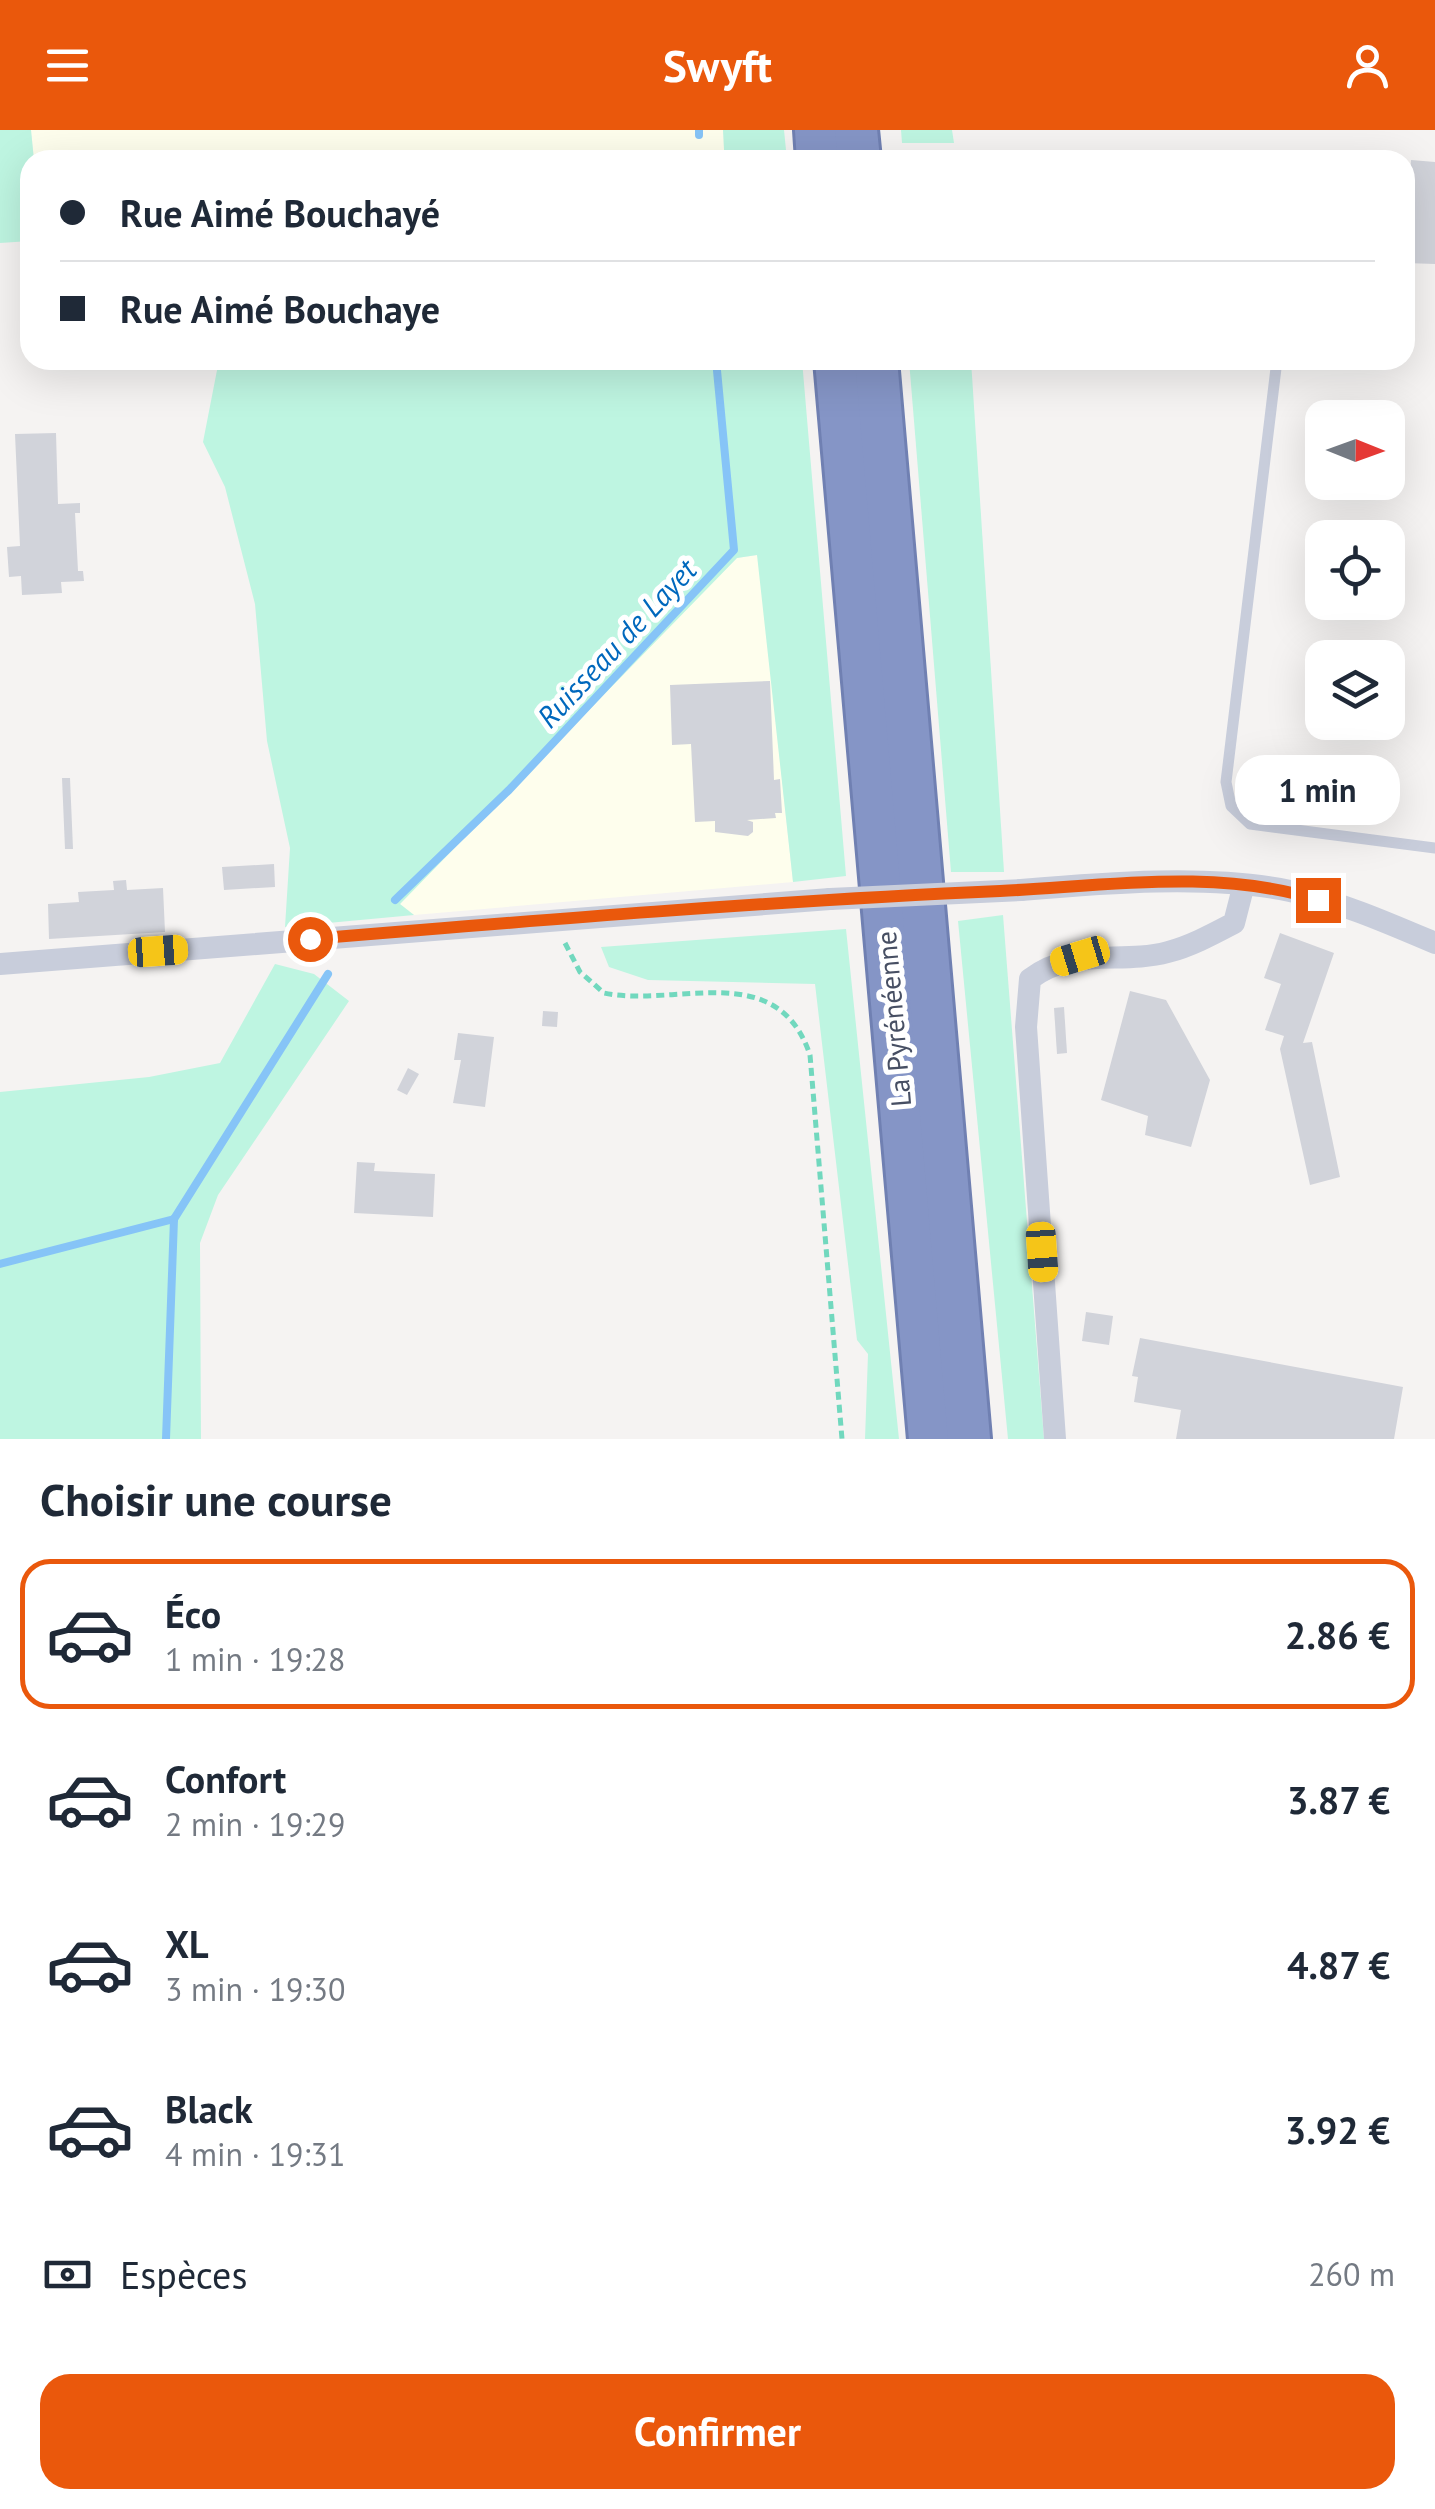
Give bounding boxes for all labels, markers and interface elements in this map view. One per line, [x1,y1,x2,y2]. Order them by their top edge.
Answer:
text: Swyft [663,36,772,94]
icon: menu [40,38,95,93]
icon: person [1340,38,1395,93]
text: Rue Aimé Bouchayé [120,188,440,237]
text: Rue Aimé Bouchaye [120,284,440,333]
north arrow [1305,400,1405,500]
map controls [1305,400,1405,740]
button: locate [1305,520,1405,620]
water label: Ruisseau de Layet [528,549,705,736]
button: layers [1305,640,1405,740]
callout: 1 min [1236,755,1400,825]
text: 1 min [1278,769,1357,811]
route end [1296,878,1341,923]
route start [288,917,333,962]
street label: La Pyrénéenne [867,930,919,1108]
car [1047,933,1113,979]
car [127,934,189,968]
car [1025,1221,1059,1283]
text: Choisir une course [40,1470,392,1528]
icon: car [45,1589,135,1679]
text: Éco [165,1589,221,1638]
text: 2.86 € [1285,1610,1390,1659]
text: 1 min · 19:28 [165,1638,345,1680]
icon: car [45,1754,135,1844]
text: Confort [165,1754,286,1803]
text: 3.87 € [1287,1775,1390,1824]
text: 2 min · 19:29 [165,1803,345,1845]
icon: car [45,1919,135,2009]
text: XL [165,1919,209,1968]
text: 4.87 € [1287,1940,1390,1989]
text: 3 min · 19:30 [165,1968,345,2010]
icon: car [45,2084,135,2174]
text: Black [165,2084,253,2133]
text: 3.92 € [1285,2105,1390,2154]
text: 4 min · 19:31 [165,2133,345,2175]
icon: cash [40,2247,95,2302]
text: Espèces [120,2250,247,2299]
text: 260 m [1308,2253,1395,2295]
button: Confirmer [40,2374,1395,2489]

